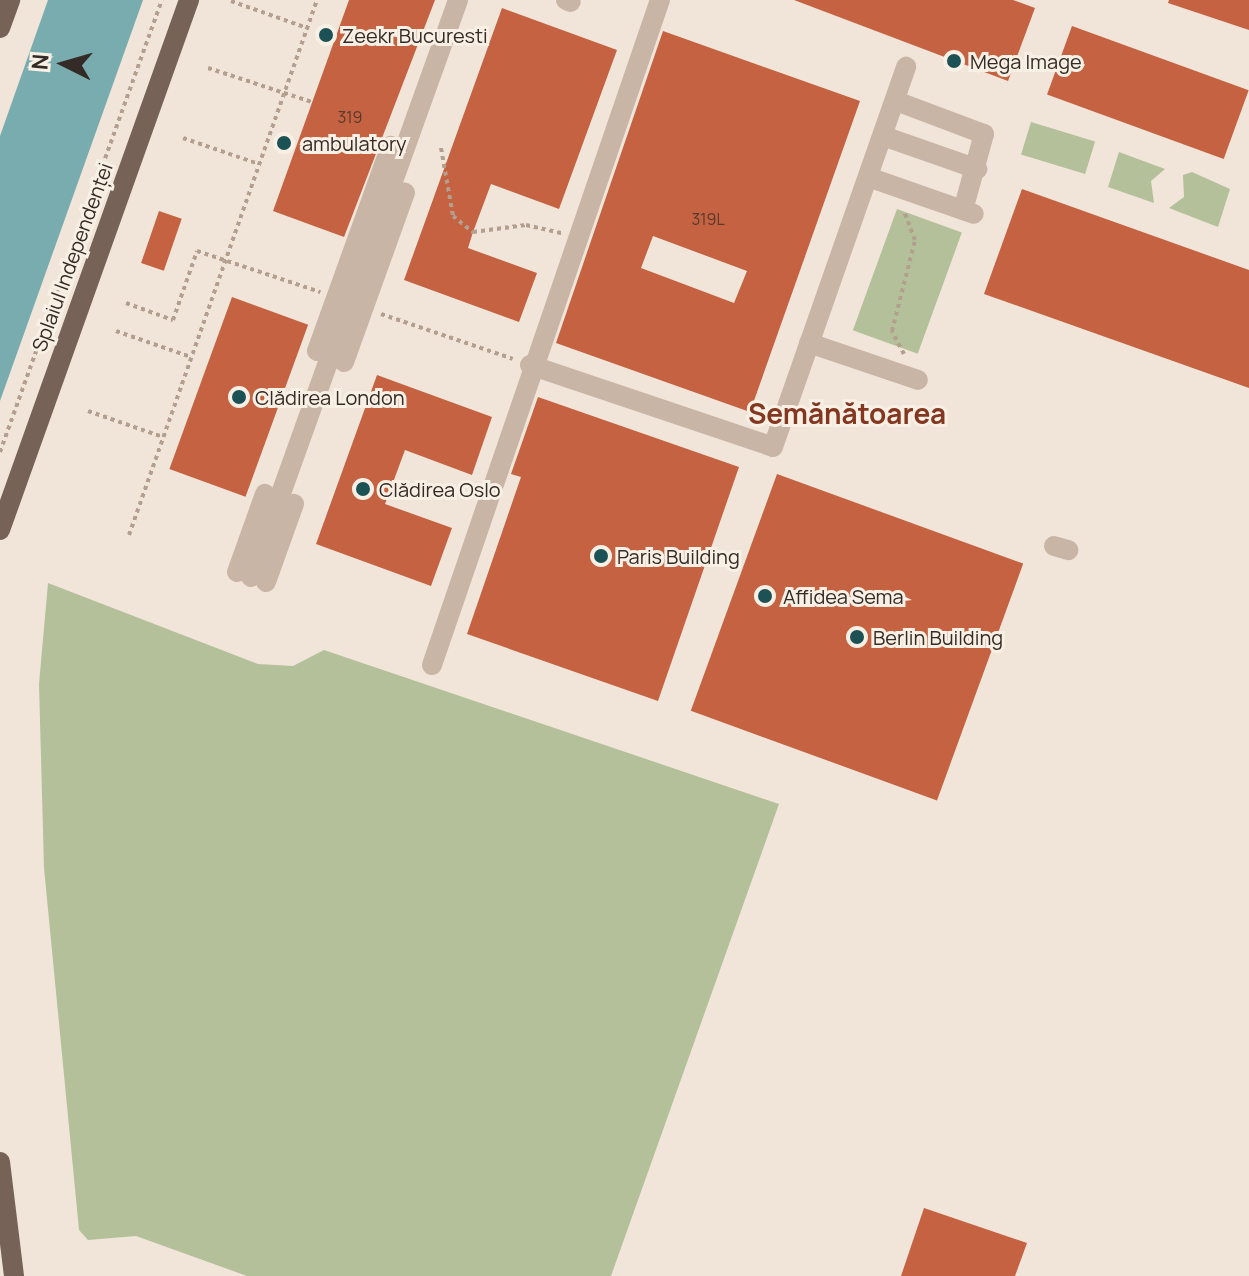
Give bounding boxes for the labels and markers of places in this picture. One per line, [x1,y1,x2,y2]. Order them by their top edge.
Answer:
place label: Zeekr Bucuresti [342,23,488,47]
marker: Zeekr Bucuresti [317,26,335,44]
place label: Mega Image [970,49,1082,73]
marker: Mega Image [945,52,963,70]
place label: ambulatory [302,131,407,155]
marker: ambulatory [273,132,295,154]
place label: Clădirea London [255,385,405,409]
marker: Clădirea London [230,388,248,406]
place label: Clădirea Oslo [379,477,501,501]
marker: Clădirea Oslo [354,480,372,498]
place label: Paris Building [617,544,740,568]
marker: Paris Building [592,547,610,565]
place label: Affidea Sema [783,584,904,608]
marker: Affidea Sema [754,585,776,607]
place label: Berlin Building [873,625,1003,649]
marker: Berlin Building [848,628,866,646]

